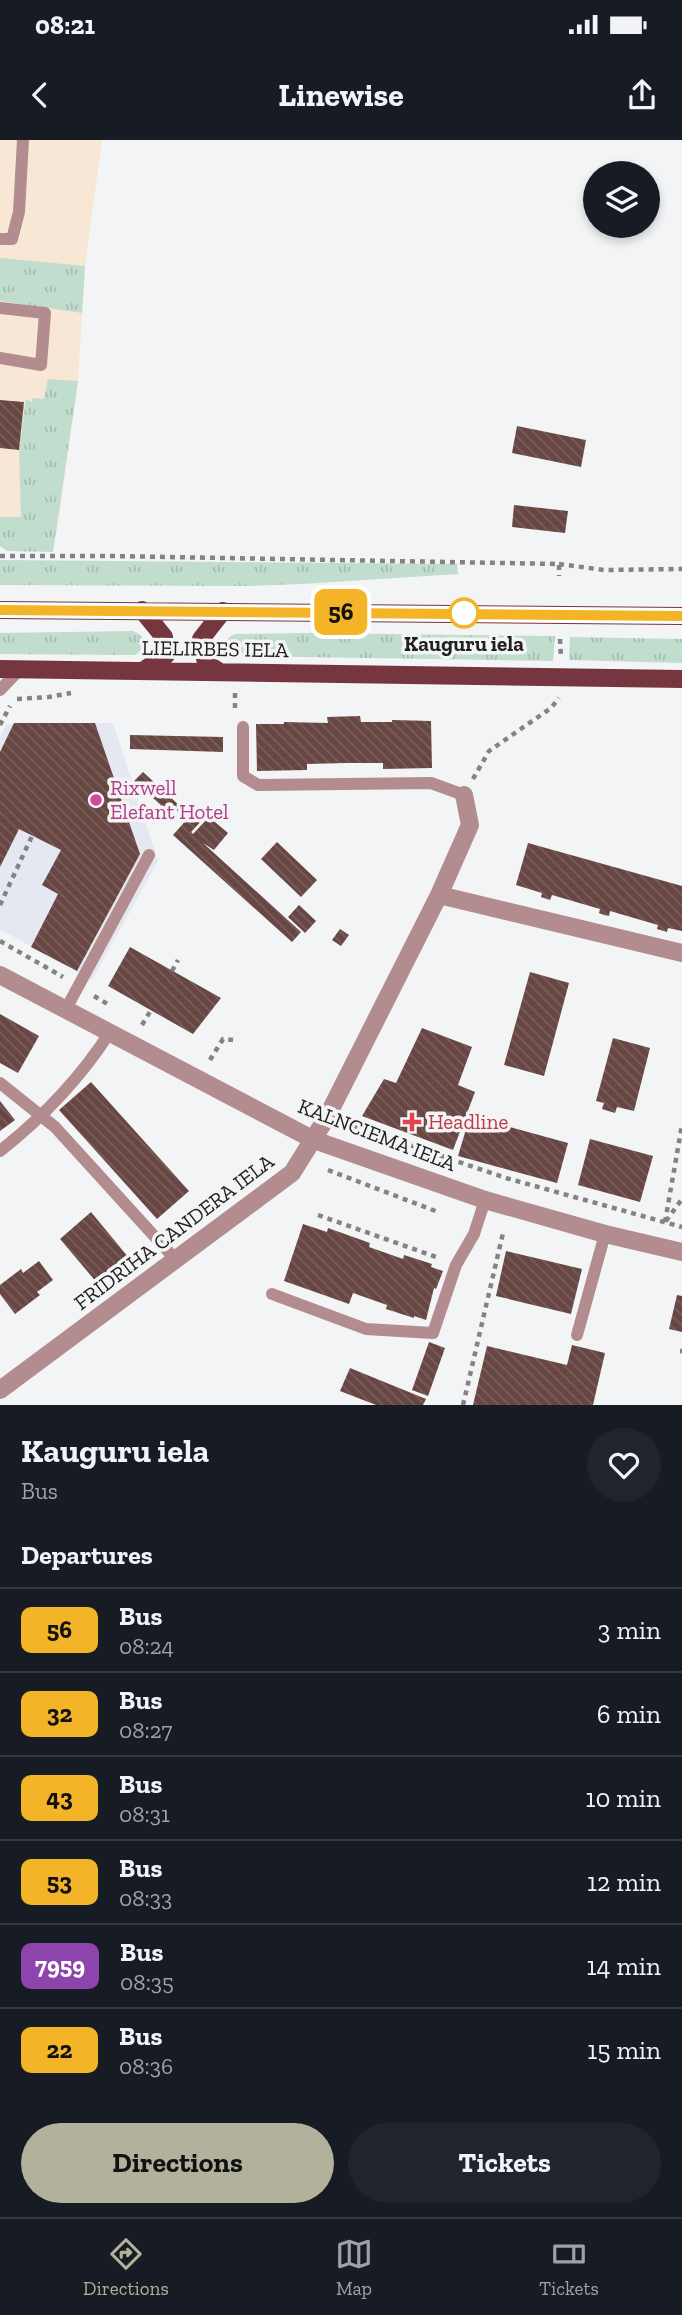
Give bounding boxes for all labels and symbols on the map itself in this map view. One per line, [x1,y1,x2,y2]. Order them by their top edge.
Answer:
line badge: 56 [310,589,372,635]
marker: Kauguru iela [449,598,479,628]
place label: Kauguru iela [404,631,524,656]
street label: LIELIRBES IELA [141,635,289,662]
place label: Rixwell Elefant Hotel [110,775,229,824]
marker: Rixwell Elefant Hotel [88,792,104,808]
street label: KALNCIEMA IELA [295,1093,460,1176]
place label: Headline [428,1109,508,1134]
marker: Headline [402,1112,422,1132]
street label: FRIDRIHA CANDERA IELA [69,1148,279,1315]

